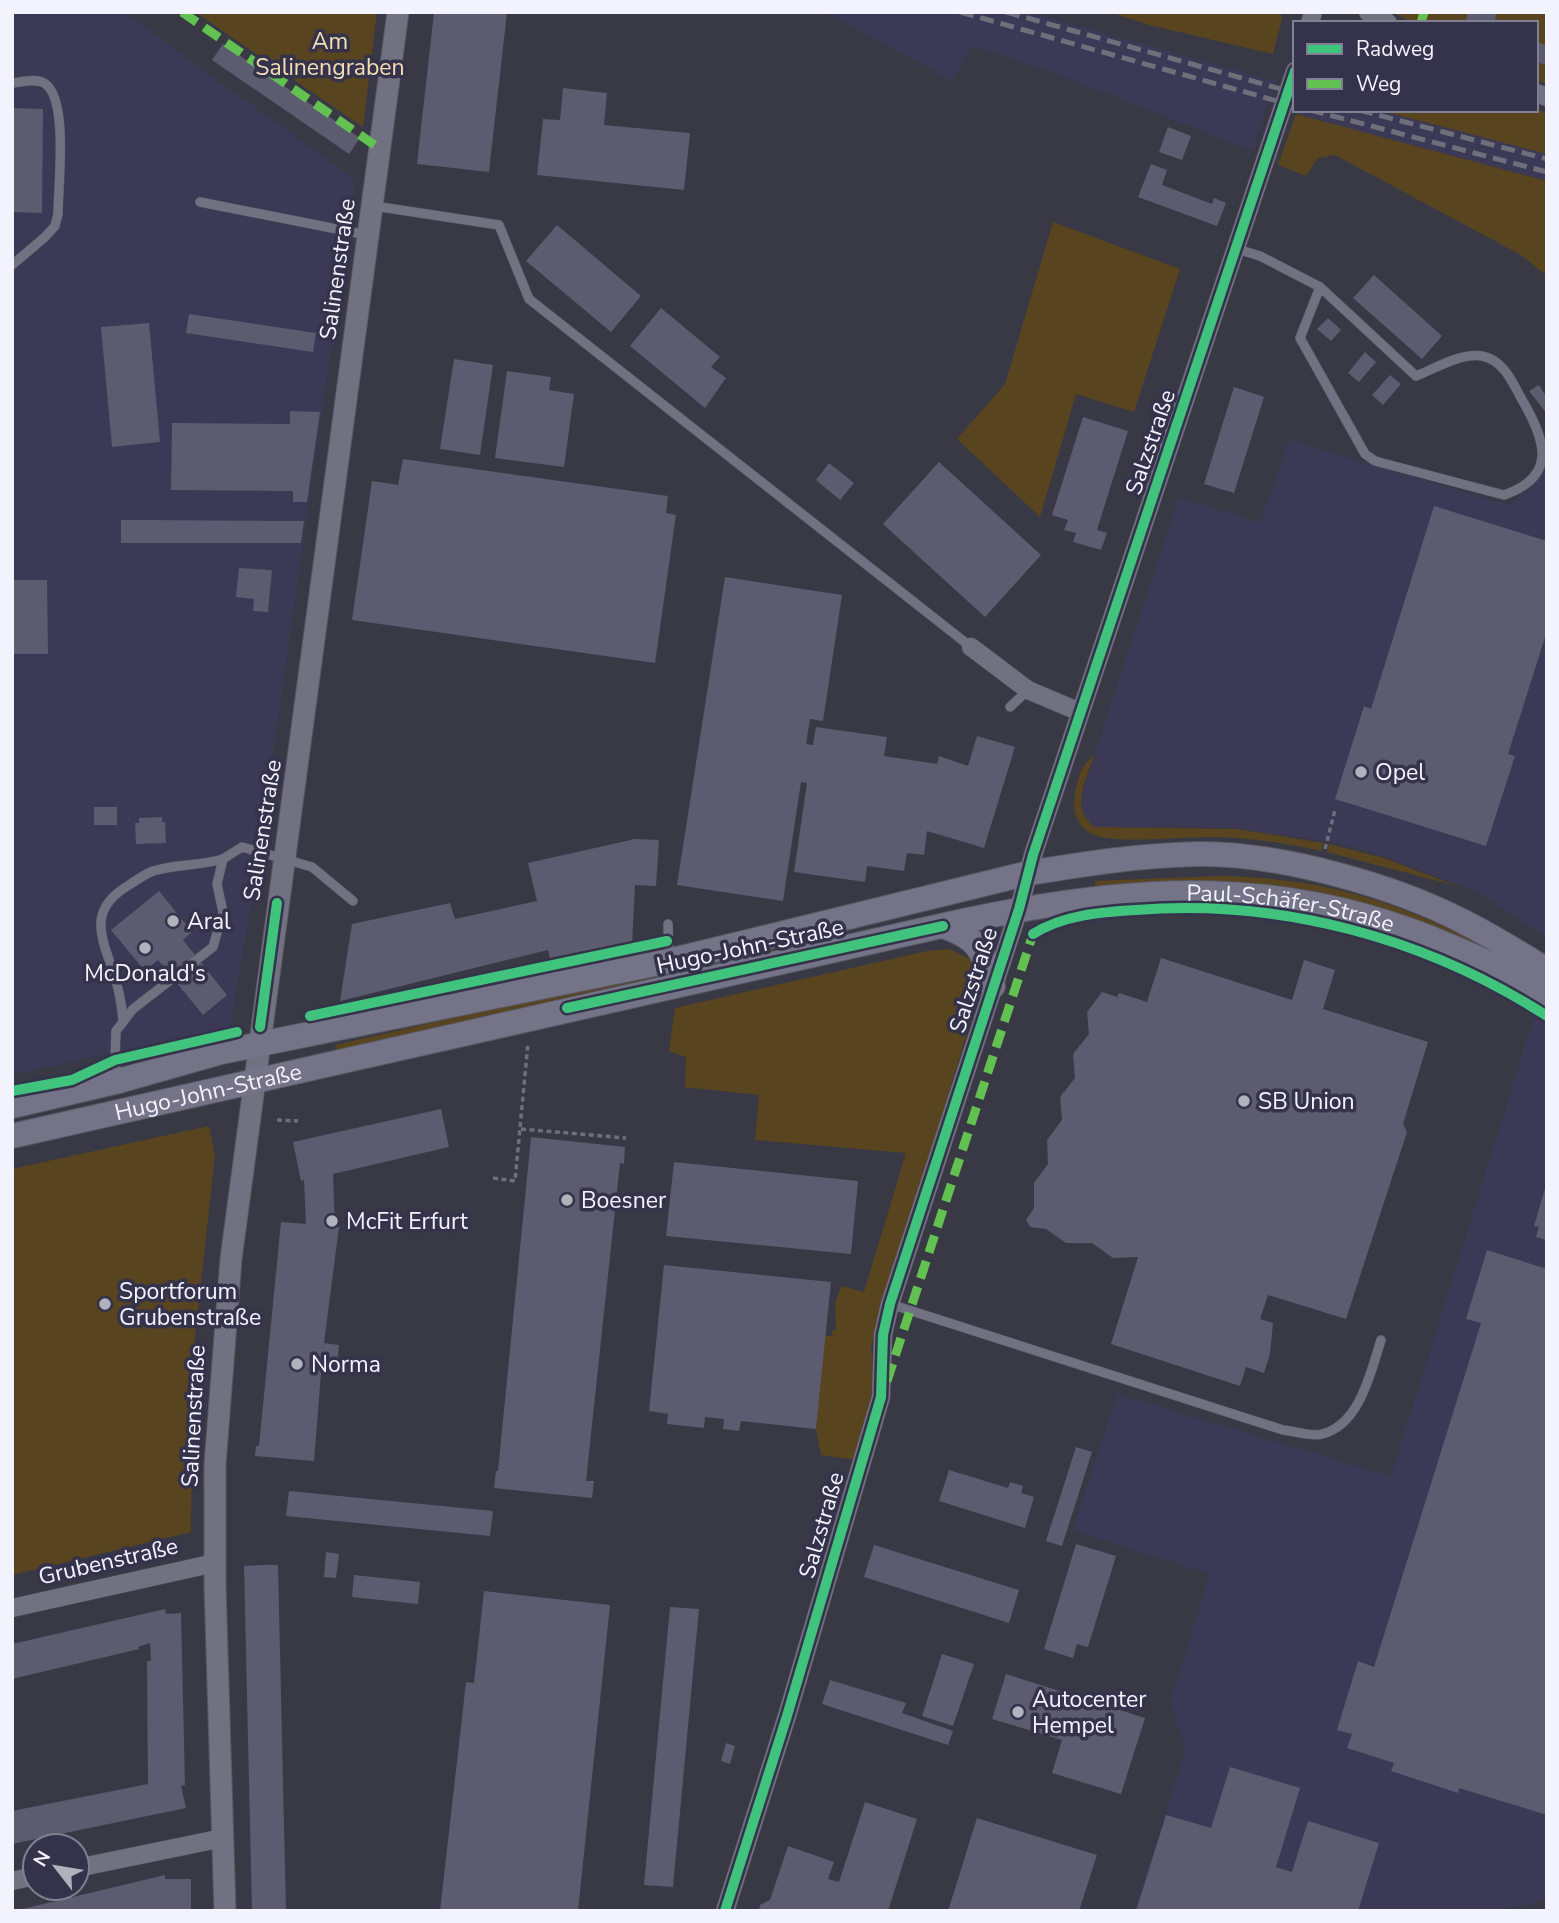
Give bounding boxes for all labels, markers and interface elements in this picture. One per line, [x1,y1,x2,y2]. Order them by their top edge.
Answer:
legend [1293,21,1538,112]
park label: Am Salinengraben [255,26,405,83]
text: Radweg [1356,35,1434,63]
text: Weg [1356,70,1401,98]
street label: Salinenstraße [312,196,363,342]
street label: Salzstraße [1118,385,1183,499]
street label: Salinenstraße [236,757,289,903]
place label: Opel [1375,757,1425,788]
marker: Opel [1353,764,1369,780]
street label: Paul-Schäfer-Straße [1186,878,1398,940]
place label: Aral [187,906,231,937]
street label: Hugo-John-Straße [654,912,847,981]
marker: Aral [165,913,181,929]
street label: Salzstraße [942,923,1005,1037]
marker: McDonald's [137,940,153,956]
place label: McDonald's [84,958,206,989]
street label: Hugo-John-Straße [112,1056,305,1128]
place label: SB Union [1258,1086,1355,1117]
marker: SB Union [1236,1093,1252,1109]
place label: Boesner [581,1185,667,1216]
marker: Boesner [559,1192,575,1208]
place label: McFit Erfurt [346,1206,469,1237]
marker: McFit Erfurt [324,1213,340,1229]
place label: Sportforum Grubenstraße [119,1276,261,1333]
marker: Sportforum Grubenstraße [97,1296,113,1312]
street label: Salinenstraße [174,1344,213,1488]
place label: Norma [311,1349,381,1380]
marker: Norma [289,1356,305,1372]
street label: Salzstraße [792,1468,851,1582]
street label: Grubenstraße [35,1530,181,1593]
place label: Autocenter Hempel [1032,1684,1147,1741]
marker: Autocenter Hempel [1010,1704,1026,1720]
north arrow [21,1832,91,1902]
text: N [27,1846,57,1872]

